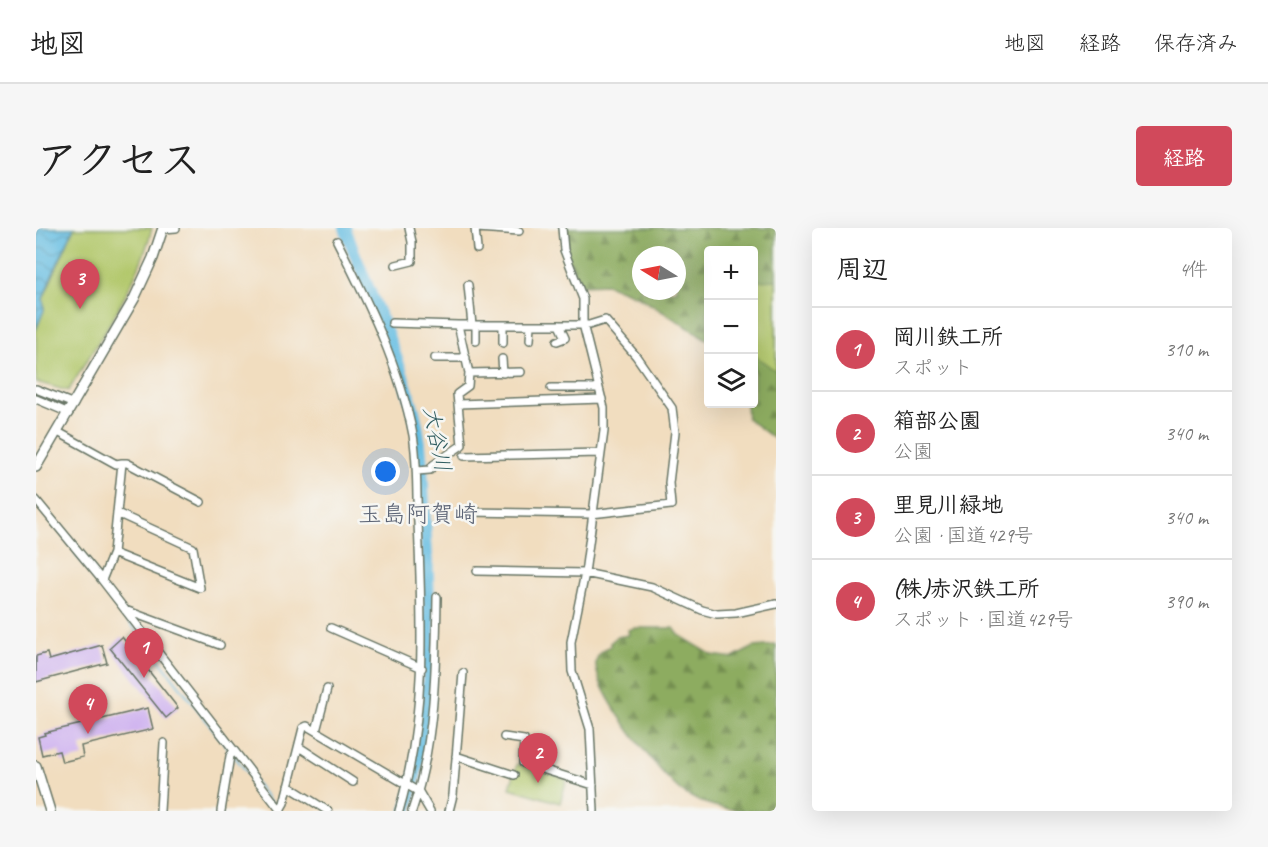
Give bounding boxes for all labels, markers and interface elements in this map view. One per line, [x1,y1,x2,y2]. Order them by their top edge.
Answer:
text: 地図 [30,26,86,61]
text: 地図 [1004,30,1046,56]
text: 経路 [1079,30,1121,56]
text: 保存済み [1154,30,1238,56]
button: 経路 [1136,126,1232,186]
text: アクセス [36,134,201,187]
north arrow [632,246,686,300]
map controls [704,246,758,408]
button: + [704,246,758,300]
text: 周辺 [836,253,888,286]
text: 4件 [1179,257,1208,282]
pin: 3 [60,260,99,309]
button: − [704,300,758,354]
text: 岡川鉄工所 [893,323,1003,351]
text: 1 [851,337,860,362]
text: 310 m [1165,337,1208,362]
button: layers [704,354,758,408]
text: スポット [893,355,973,380]
water label: 大谷川 [417,404,457,474]
text: 箱部公園 [893,407,981,435]
text: 2 [851,421,860,446]
text: 340 m [1165,421,1208,446]
text: 公園 [893,439,933,464]
your location [371,457,400,486]
text: 里見川緑地 [893,491,1003,519]
district label: 玉島阿賀崎 [358,499,478,529]
text: 3 [851,505,860,530]
text: 340 m [1165,505,1208,530]
text: 公園 · 国道429号 [893,523,1033,548]
text: (株)赤沢鉄工所 [893,575,1040,603]
text: 4 [851,589,860,614]
text: 390 m [1165,589,1208,614]
text: スポット · 国道429号 [893,607,1073,632]
pin: 1 [124,628,164,678]
pin: 4 [68,684,108,734]
pin: 2 [518,734,558,783]

